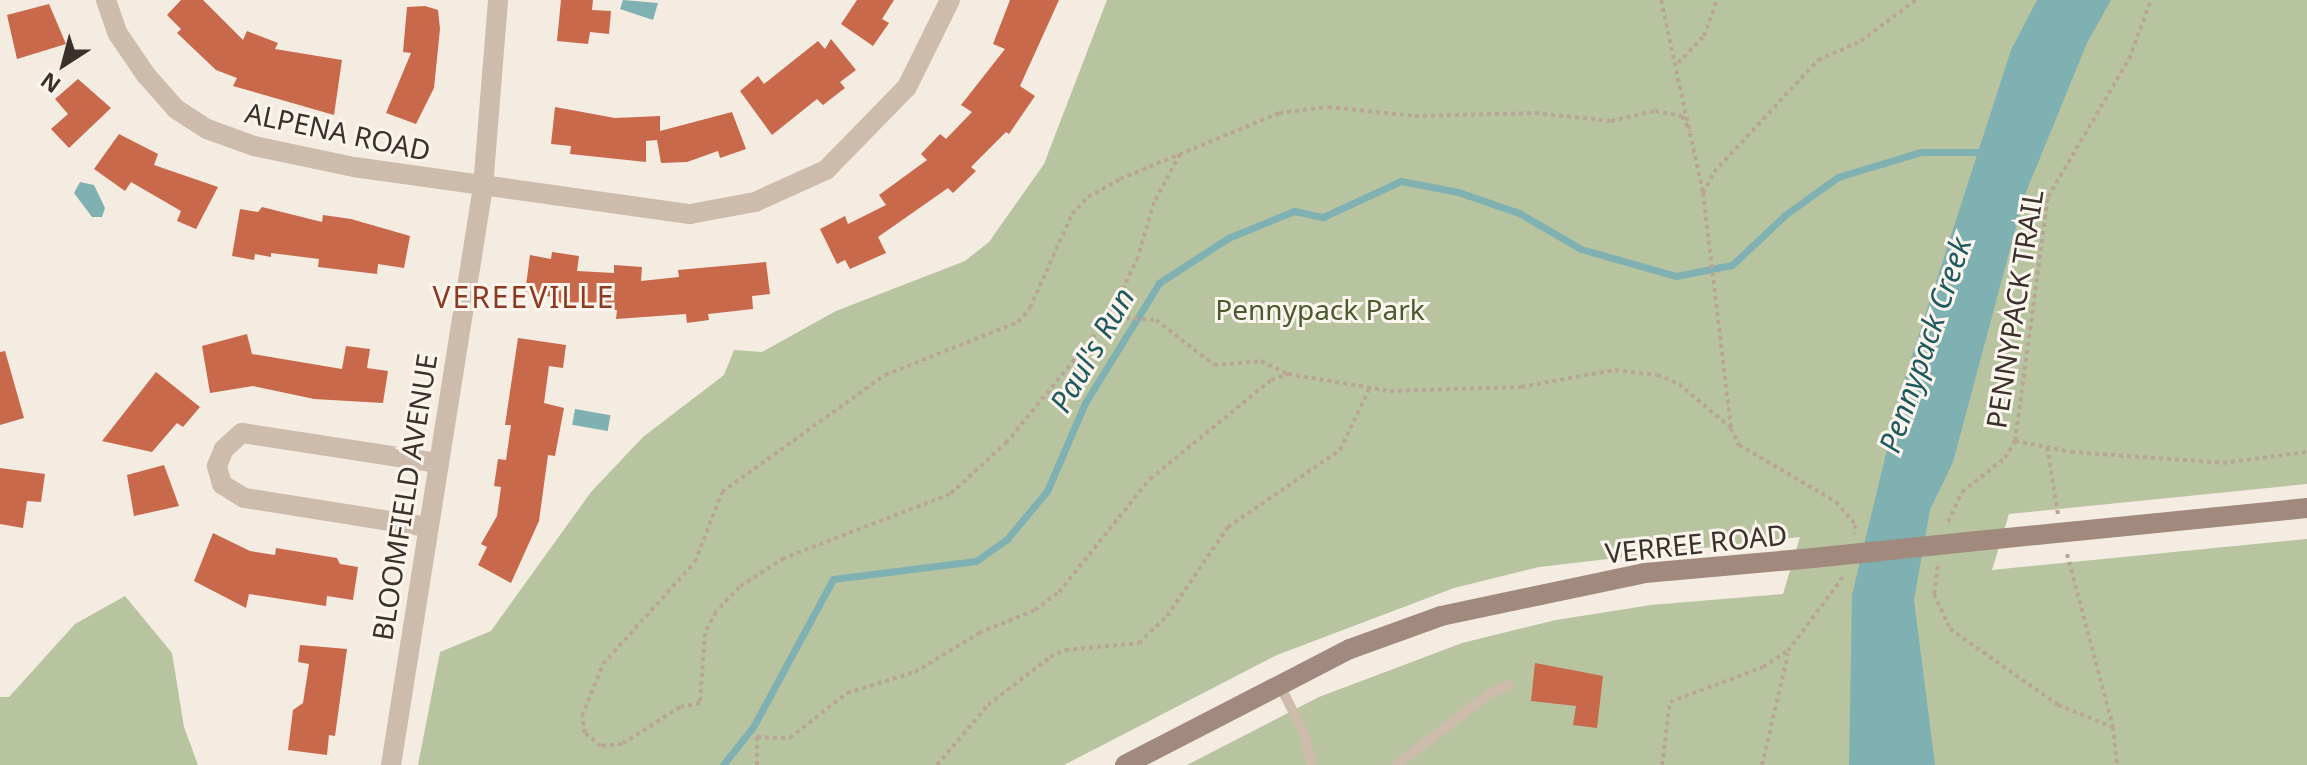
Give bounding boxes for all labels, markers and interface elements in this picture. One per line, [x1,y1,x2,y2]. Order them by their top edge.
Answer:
north arrow [24,24,104,104]
text: N [34,66,66,101]
street label: ALPENA ROAD [242,95,434,167]
street label: PENNYPACK TRAIL [1979,187,2049,431]
water label: Pennypack Creek [1871,233,1979,457]
district label: VEREEVILLE [433,279,615,315]
water label: Paul's Run [1042,281,1142,419]
park label: Pennypack Park [1215,292,1425,326]
street label: BLOOMFIELD AVENUE [365,351,443,643]
street label: VERREE ROAD [1603,517,1789,569]

